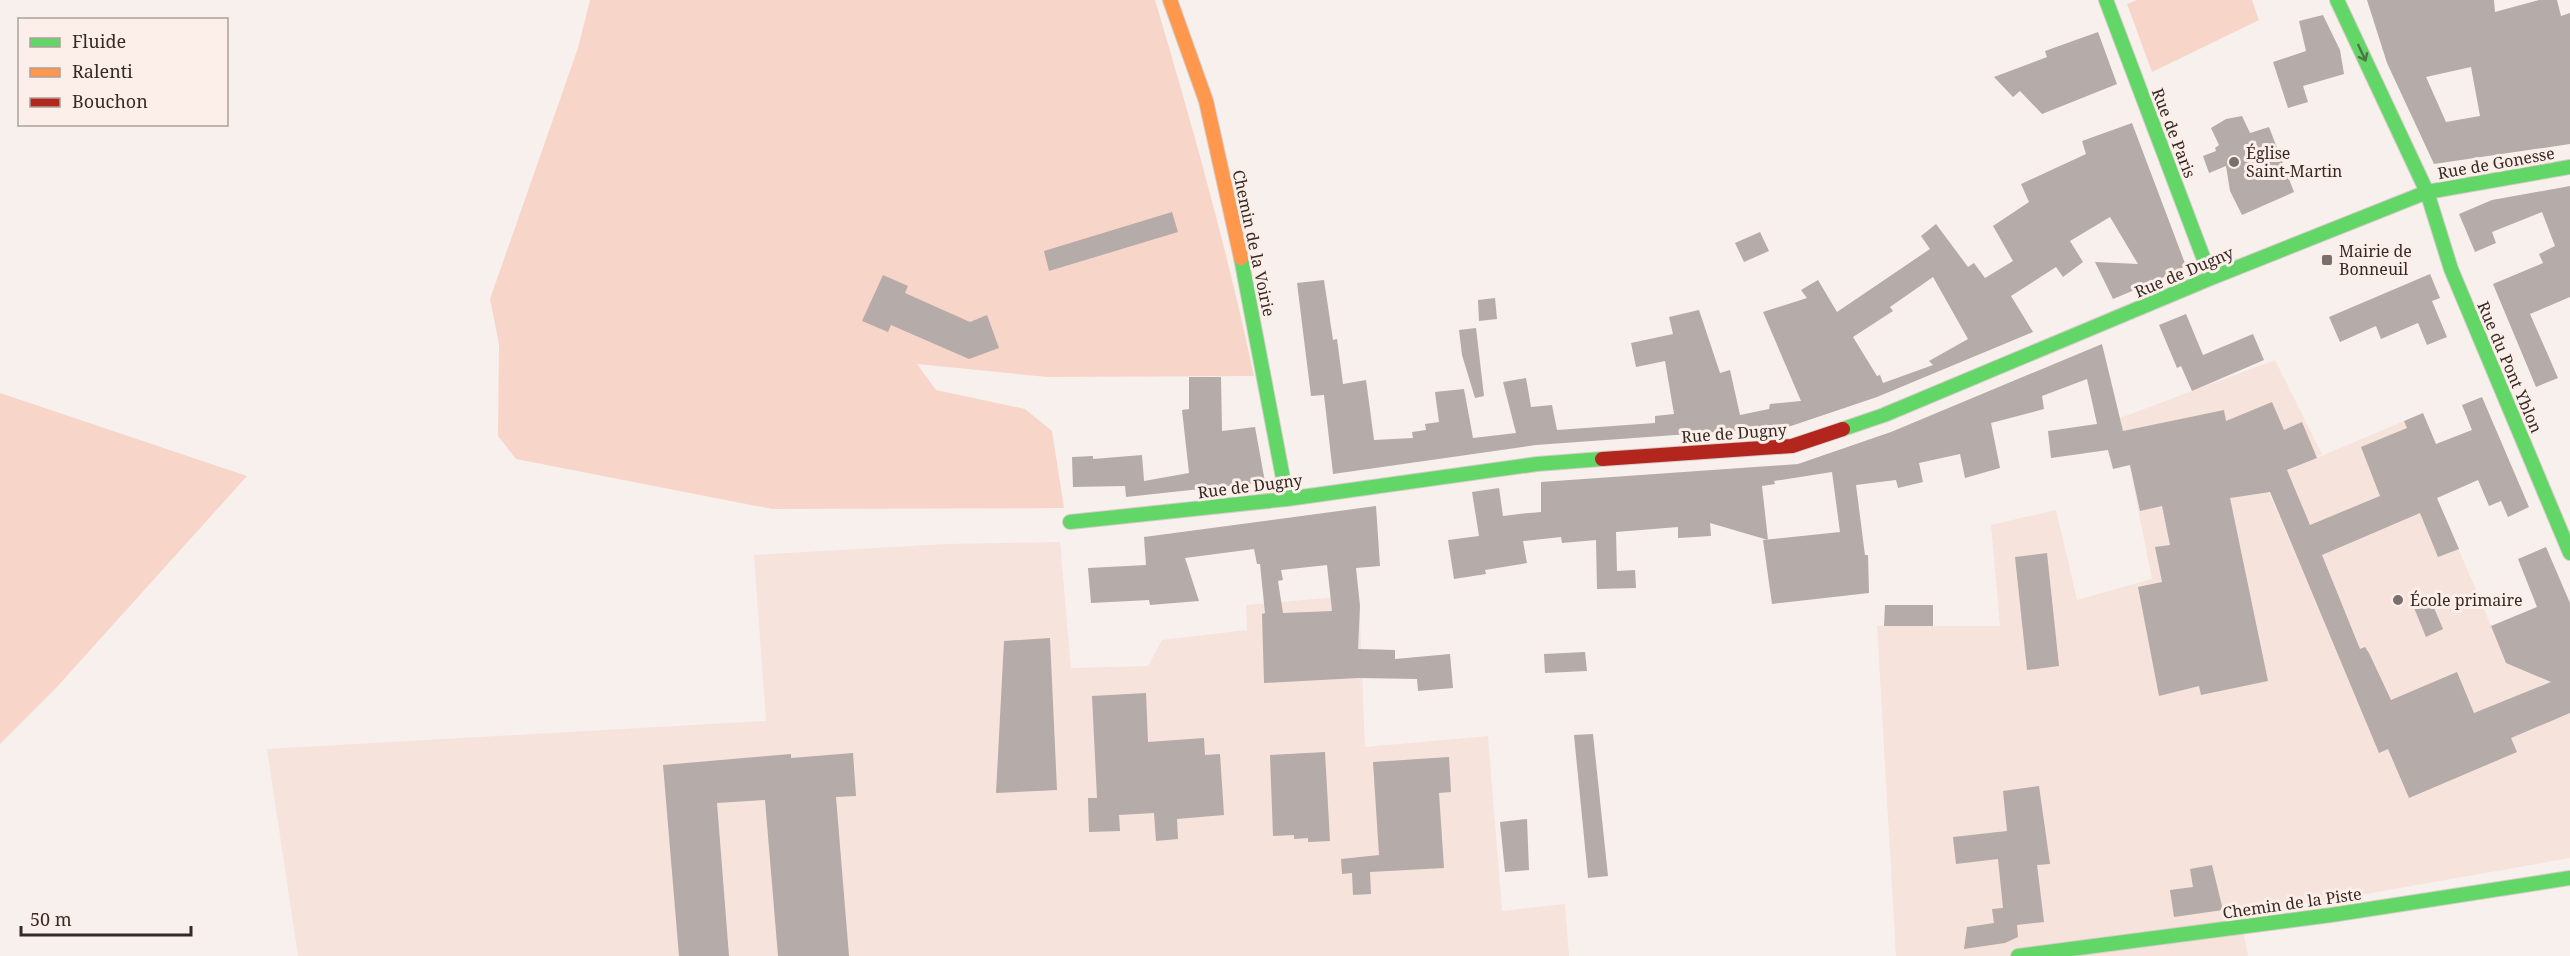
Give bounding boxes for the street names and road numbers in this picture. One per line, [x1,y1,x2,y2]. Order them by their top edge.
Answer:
street label: Rue de Paris [2147,85,2201,181]
street label: Rue de Gonesse [2436,142,2556,184]
street label: Chemin de la Voirie [1228,168,1280,318]
street label: Rue de Dugny [2131,241,2238,303]
street label: Rue du Pont Yblon [2472,298,2548,436]
street label: Rue de Dugny [1681,418,1788,448]
street label: Rue de Dugny [1196,469,1305,503]
street label: Chemin de la Piste [2221,882,2363,924]

